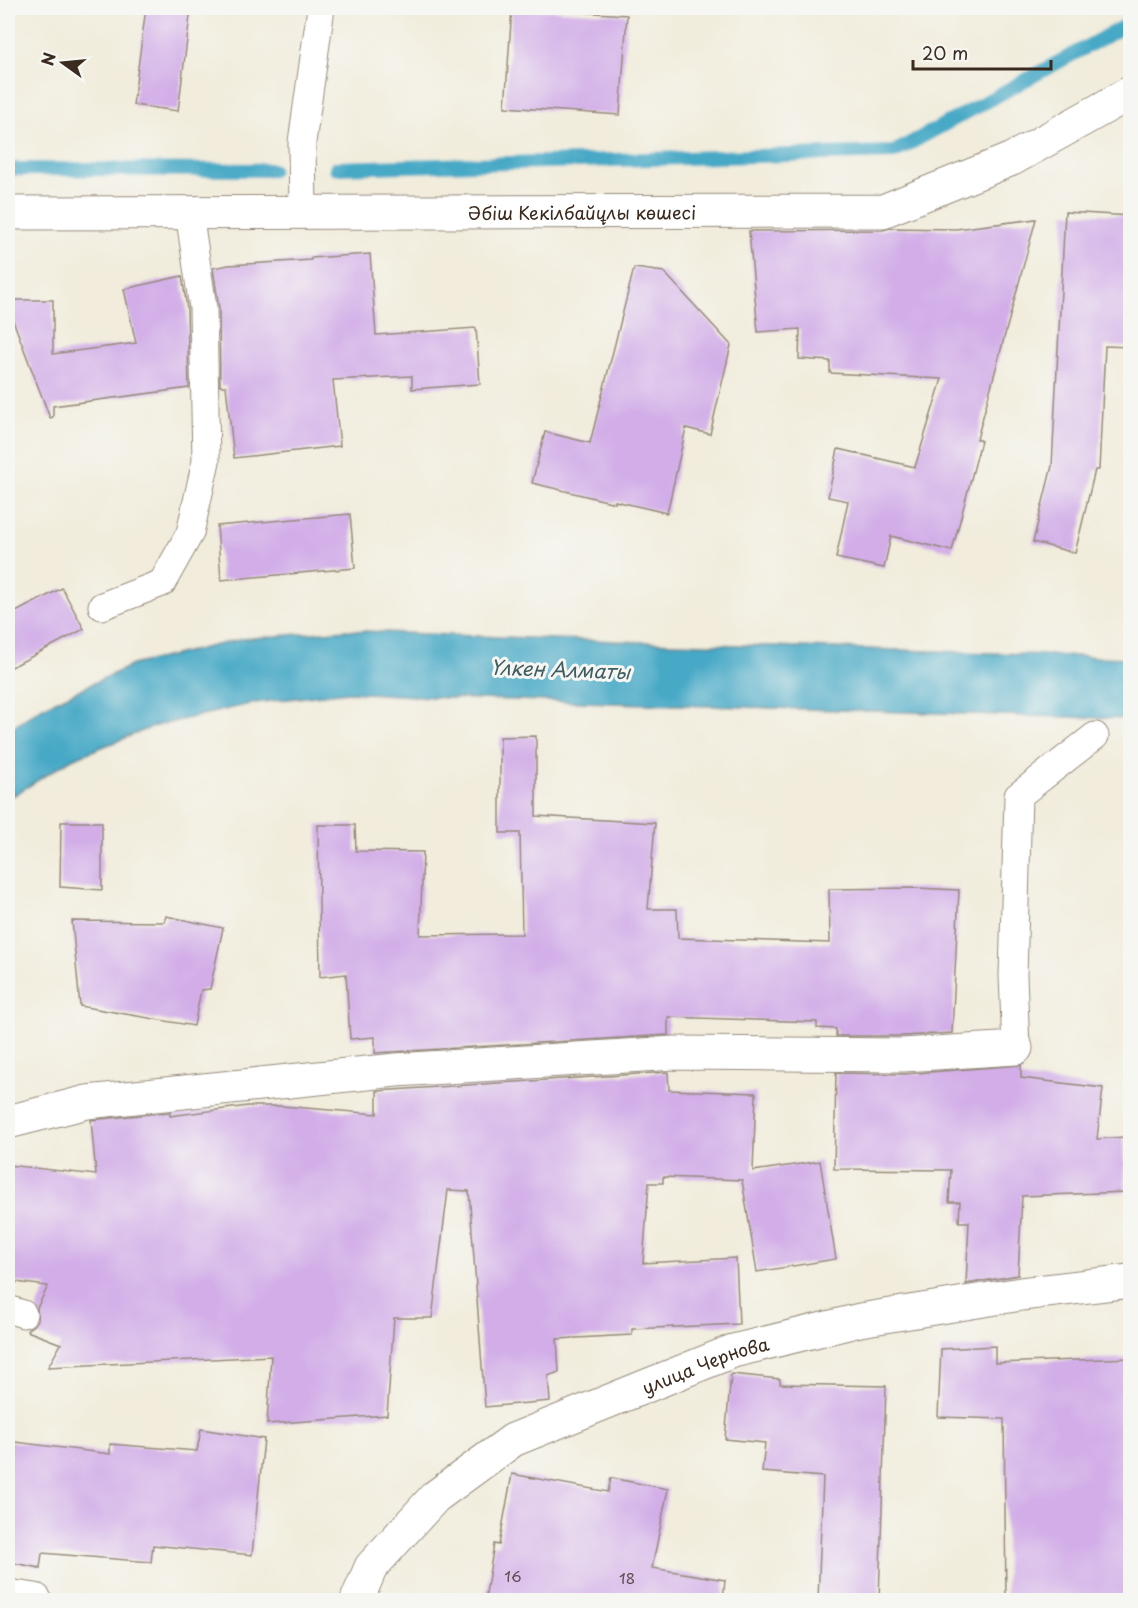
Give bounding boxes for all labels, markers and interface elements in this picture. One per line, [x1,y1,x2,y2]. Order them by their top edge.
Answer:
north arrow [33,33,93,93]
scale bar [913,33,1051,71]
text: 20 m [922,39,968,66]
text: N [34,50,61,68]
street label: Әбіш Кекілбайұлы көшесі [468,198,696,225]
water label: Үлкен Алматы [490,652,632,686]
street label: улица Чернова [637,1329,772,1400]
house number: 16 [504,1564,522,1587]
house number: 18 [619,1566,635,1589]

